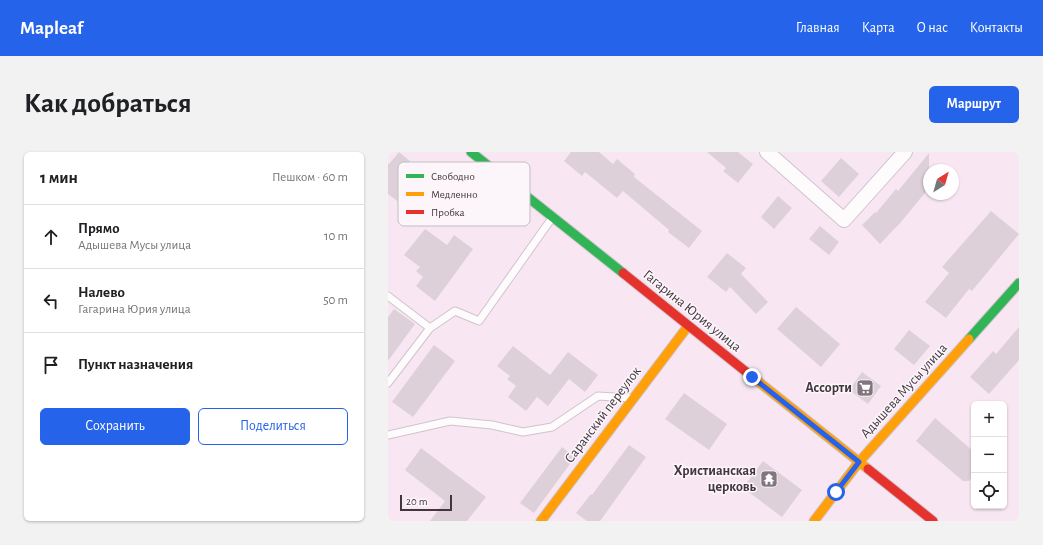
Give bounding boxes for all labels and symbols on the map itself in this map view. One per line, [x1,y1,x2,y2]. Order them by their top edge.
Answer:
legend [398,162,530,226]
north arrow [923,164,959,200]
text: Свободно [431,171,475,182]
text: Медленно [431,189,478,200]
text: Пробка [431,207,464,218]
street label: Гагарина Юрия улица [640,267,744,355]
street label: Адышева Мусы улица [858,341,950,441]
street label: Саранский переулок [562,364,644,466]
route end [743,368,761,386]
supermarket icon: Ассорти [855,378,875,398]
place label: Ассорти [805,381,852,395]
place label: Христианская церковь [674,464,757,494]
temple icon: Христианская церковь [759,469,779,489]
route start [827,483,845,501]
scale bar [400,493,452,512]

